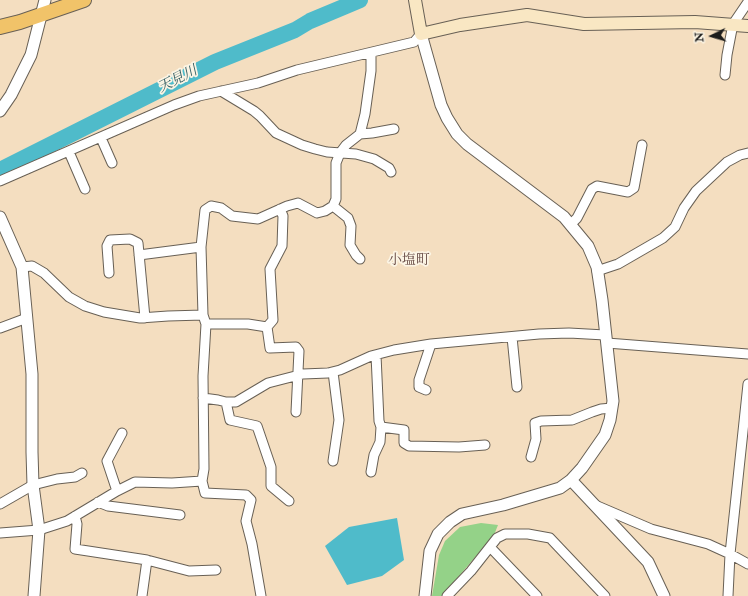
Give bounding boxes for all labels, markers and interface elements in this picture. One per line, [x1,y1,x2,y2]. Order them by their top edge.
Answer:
north arrow [692,16,732,56]
text: N [693,32,706,43]
water label: 天見川 [155,63,201,97]
district label: 小塩町 [388,253,430,269]

